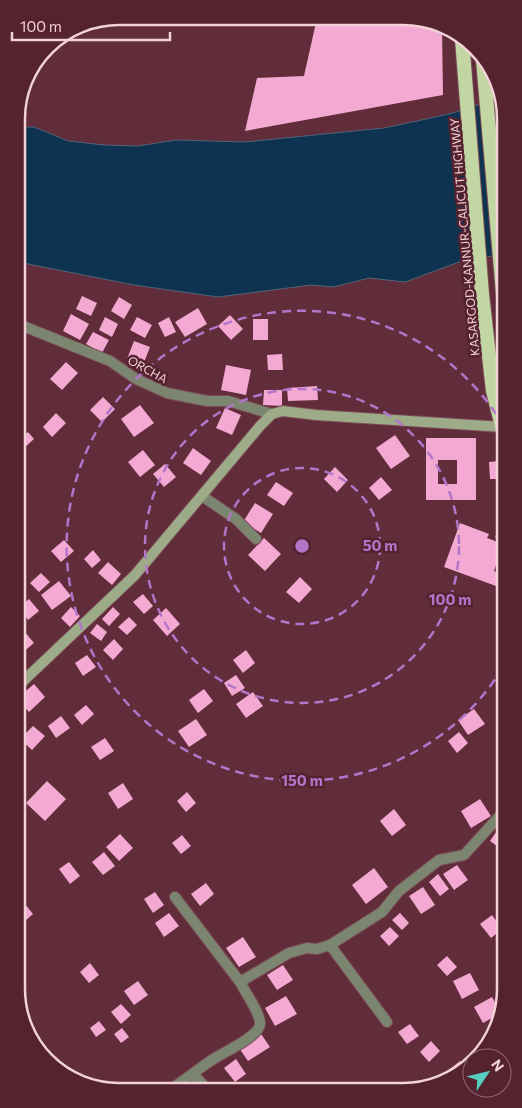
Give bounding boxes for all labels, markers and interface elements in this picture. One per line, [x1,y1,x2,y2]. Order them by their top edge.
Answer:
scale bar [12,10,170,42]
text: 100 m [20,17,62,35]
street label: KASARGOD-KANNUR-CALICUT HIGHWAY [447,117,481,356]
street label: ORCHA [126,352,170,386]
text: 50 m [363,536,397,554]
centre of rings [293,537,311,555]
text: 100 m [429,590,471,608]
text: 150 m [281,771,323,789]
north arrow [462,1048,512,1098]
text: N [488,1056,508,1074]

